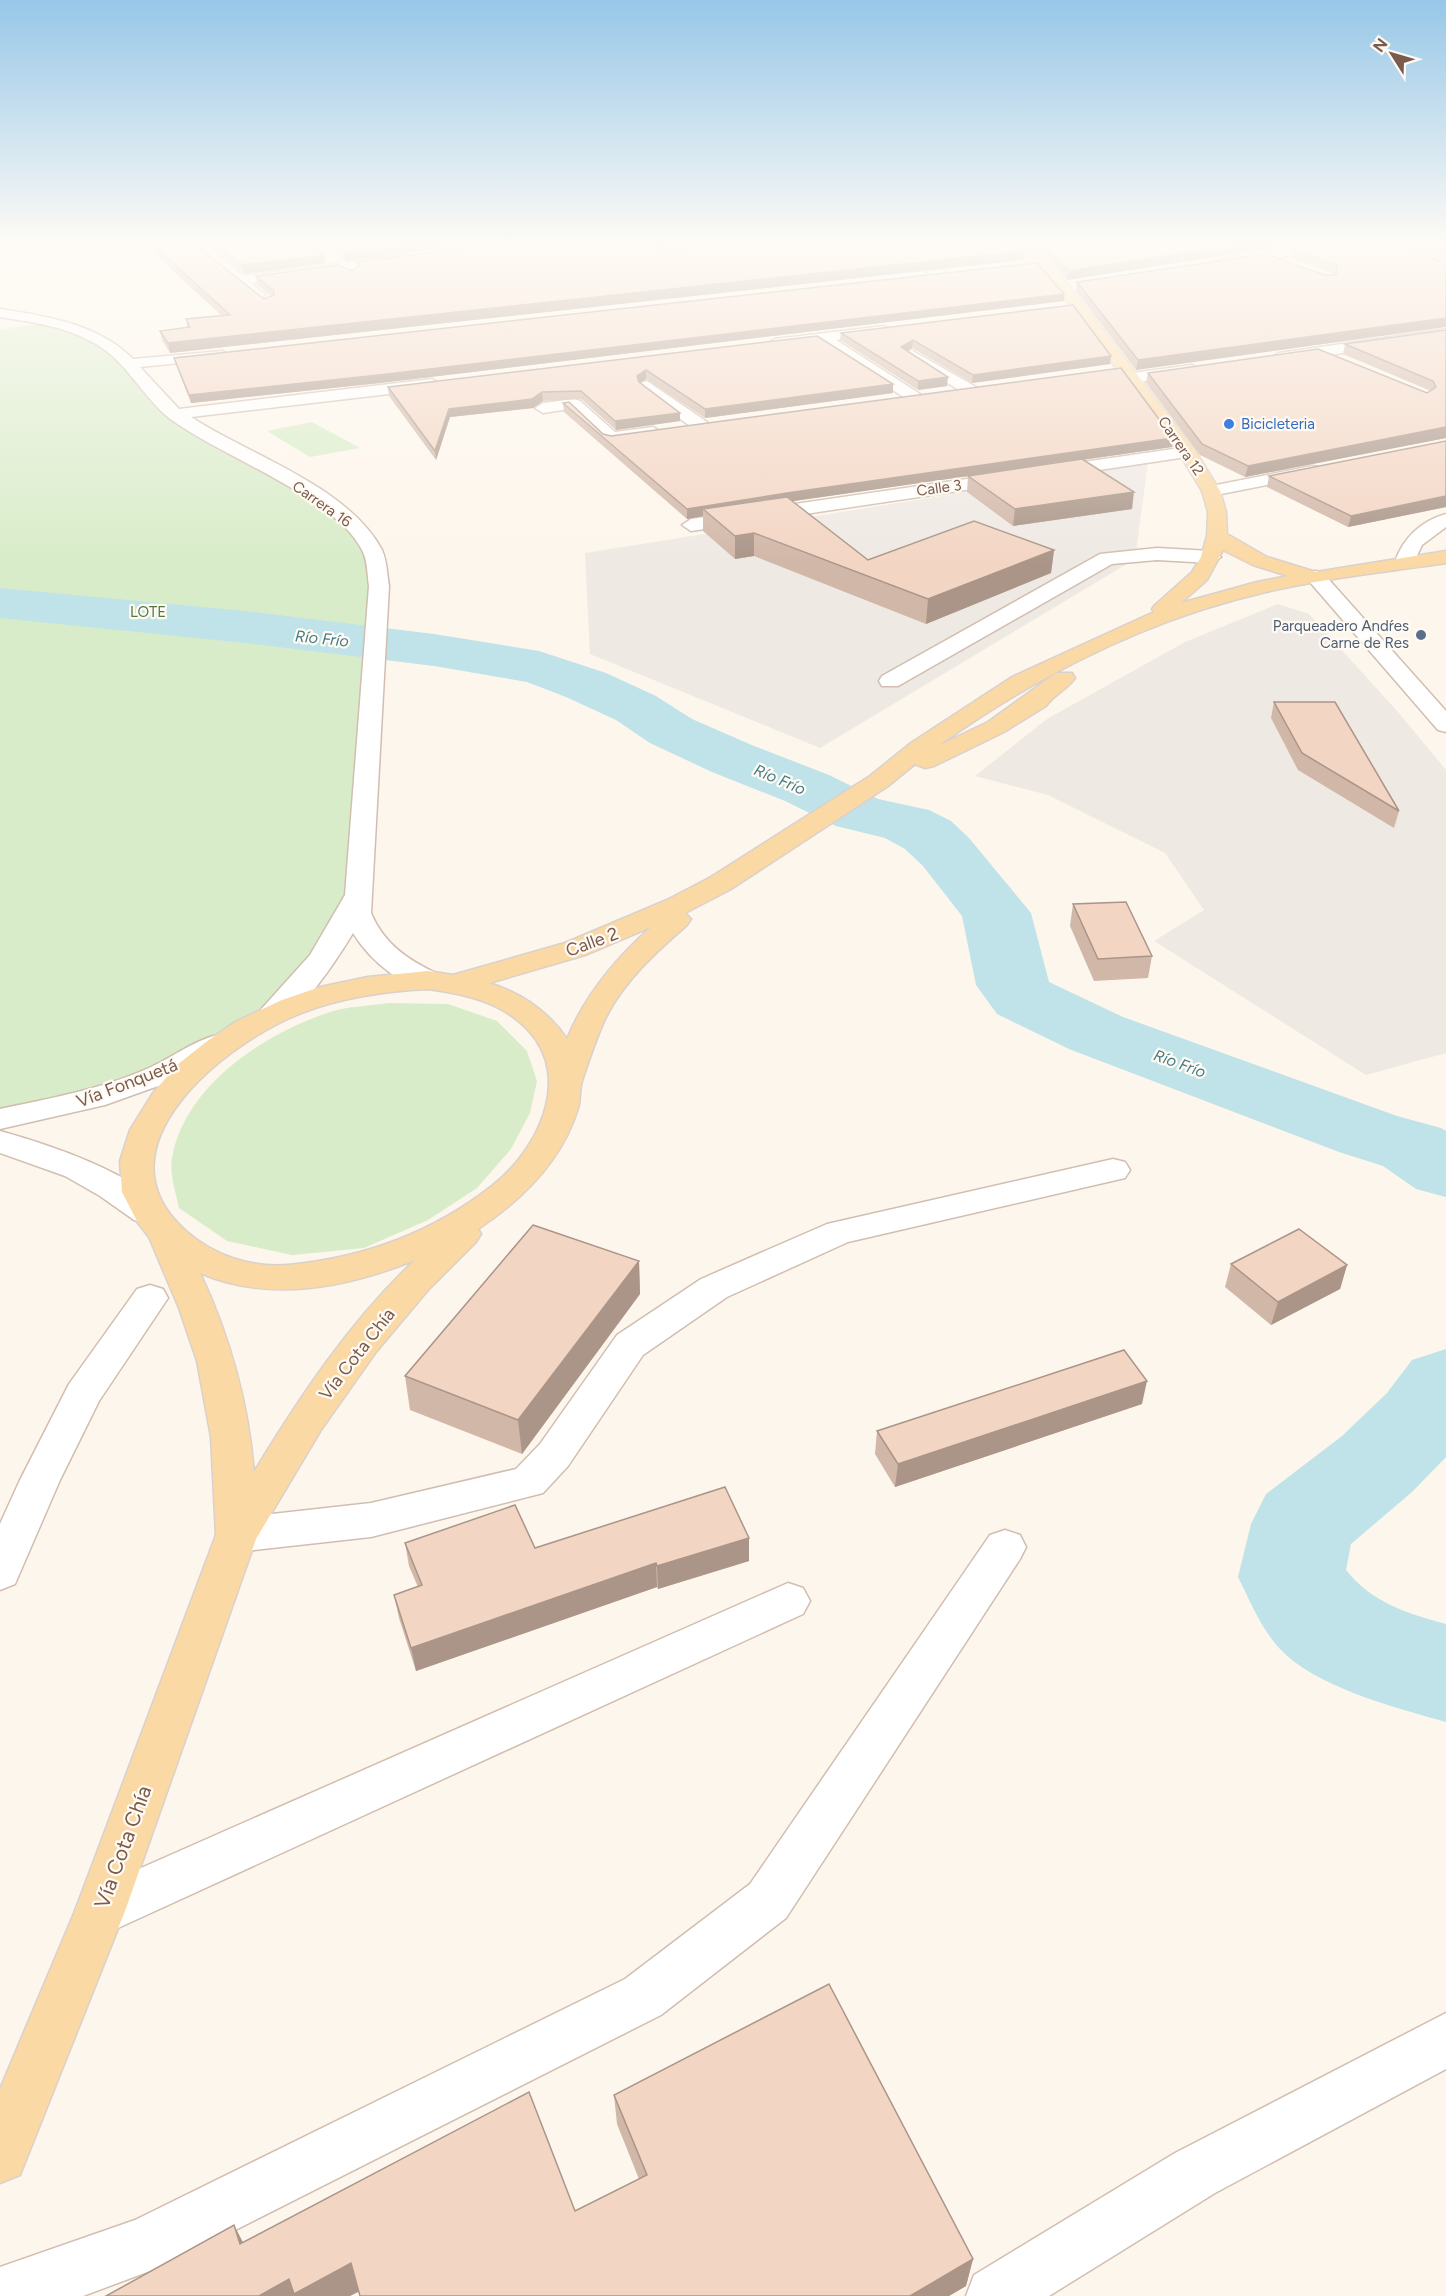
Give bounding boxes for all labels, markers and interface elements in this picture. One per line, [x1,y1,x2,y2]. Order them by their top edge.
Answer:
north arrow [1362,24,1422,84]
text: N [1369,35,1392,56]
street label: Carrera 12 [1154,413,1208,479]
place label: Bicicleteria [1241,415,1315,433]
marker: Bicicleteria [1222,417,1236,431]
street label: Calle 3 [915,476,963,500]
street label: Carrera 16 [289,477,355,531]
park label: LOTE [130,603,166,621]
place label: Parqueadero Andŕes Carne de Res [1273,617,1409,652]
water label: Río Frío [294,626,350,651]
marker: Parqueadero Andŕes Carne de Res [1414,628,1428,642]
water label: Río Frío [751,760,808,799]
street label: Calle 2 [563,922,621,962]
water label: Río Frío [1151,1045,1208,1082]
street label: Vía Fonquetá [73,1054,181,1112]
street label: Vía Cota Chía [314,1304,400,1404]
street label: Vía Cota Chía [89,1782,156,1912]

